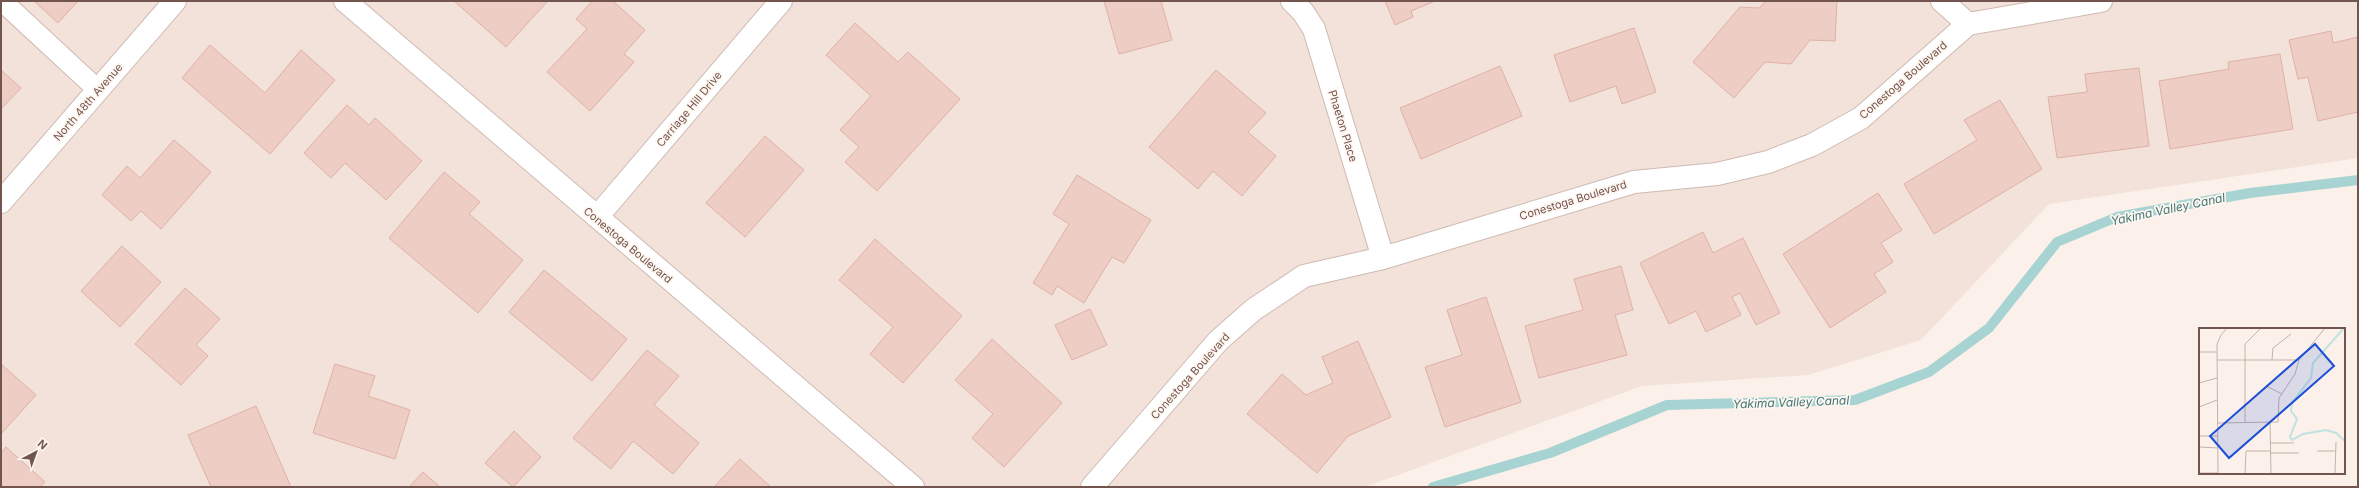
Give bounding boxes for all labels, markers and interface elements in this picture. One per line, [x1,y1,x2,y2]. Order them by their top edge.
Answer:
street label: Conestoga Boulevard [1856,38,1950,122]
street label: North 48th Avenue [51,60,125,144]
street label: Carriage Hill Drive [653,68,725,150]
street label: Phaeton Place [1325,88,1361,164]
street label: Conestoga Boulevard [1518,177,1628,223]
water label: Yakima Valley Canal [2109,190,2227,228]
street label: Conestoga Boulevard [581,204,675,286]
inset map [2199,328,2345,474]
street label: Conestoga Boulevard [1147,330,1233,422]
water label: Yakima Valley Canal [1733,392,1850,412]
north arrow [16,432,56,472]
text: N [35,436,50,452]

